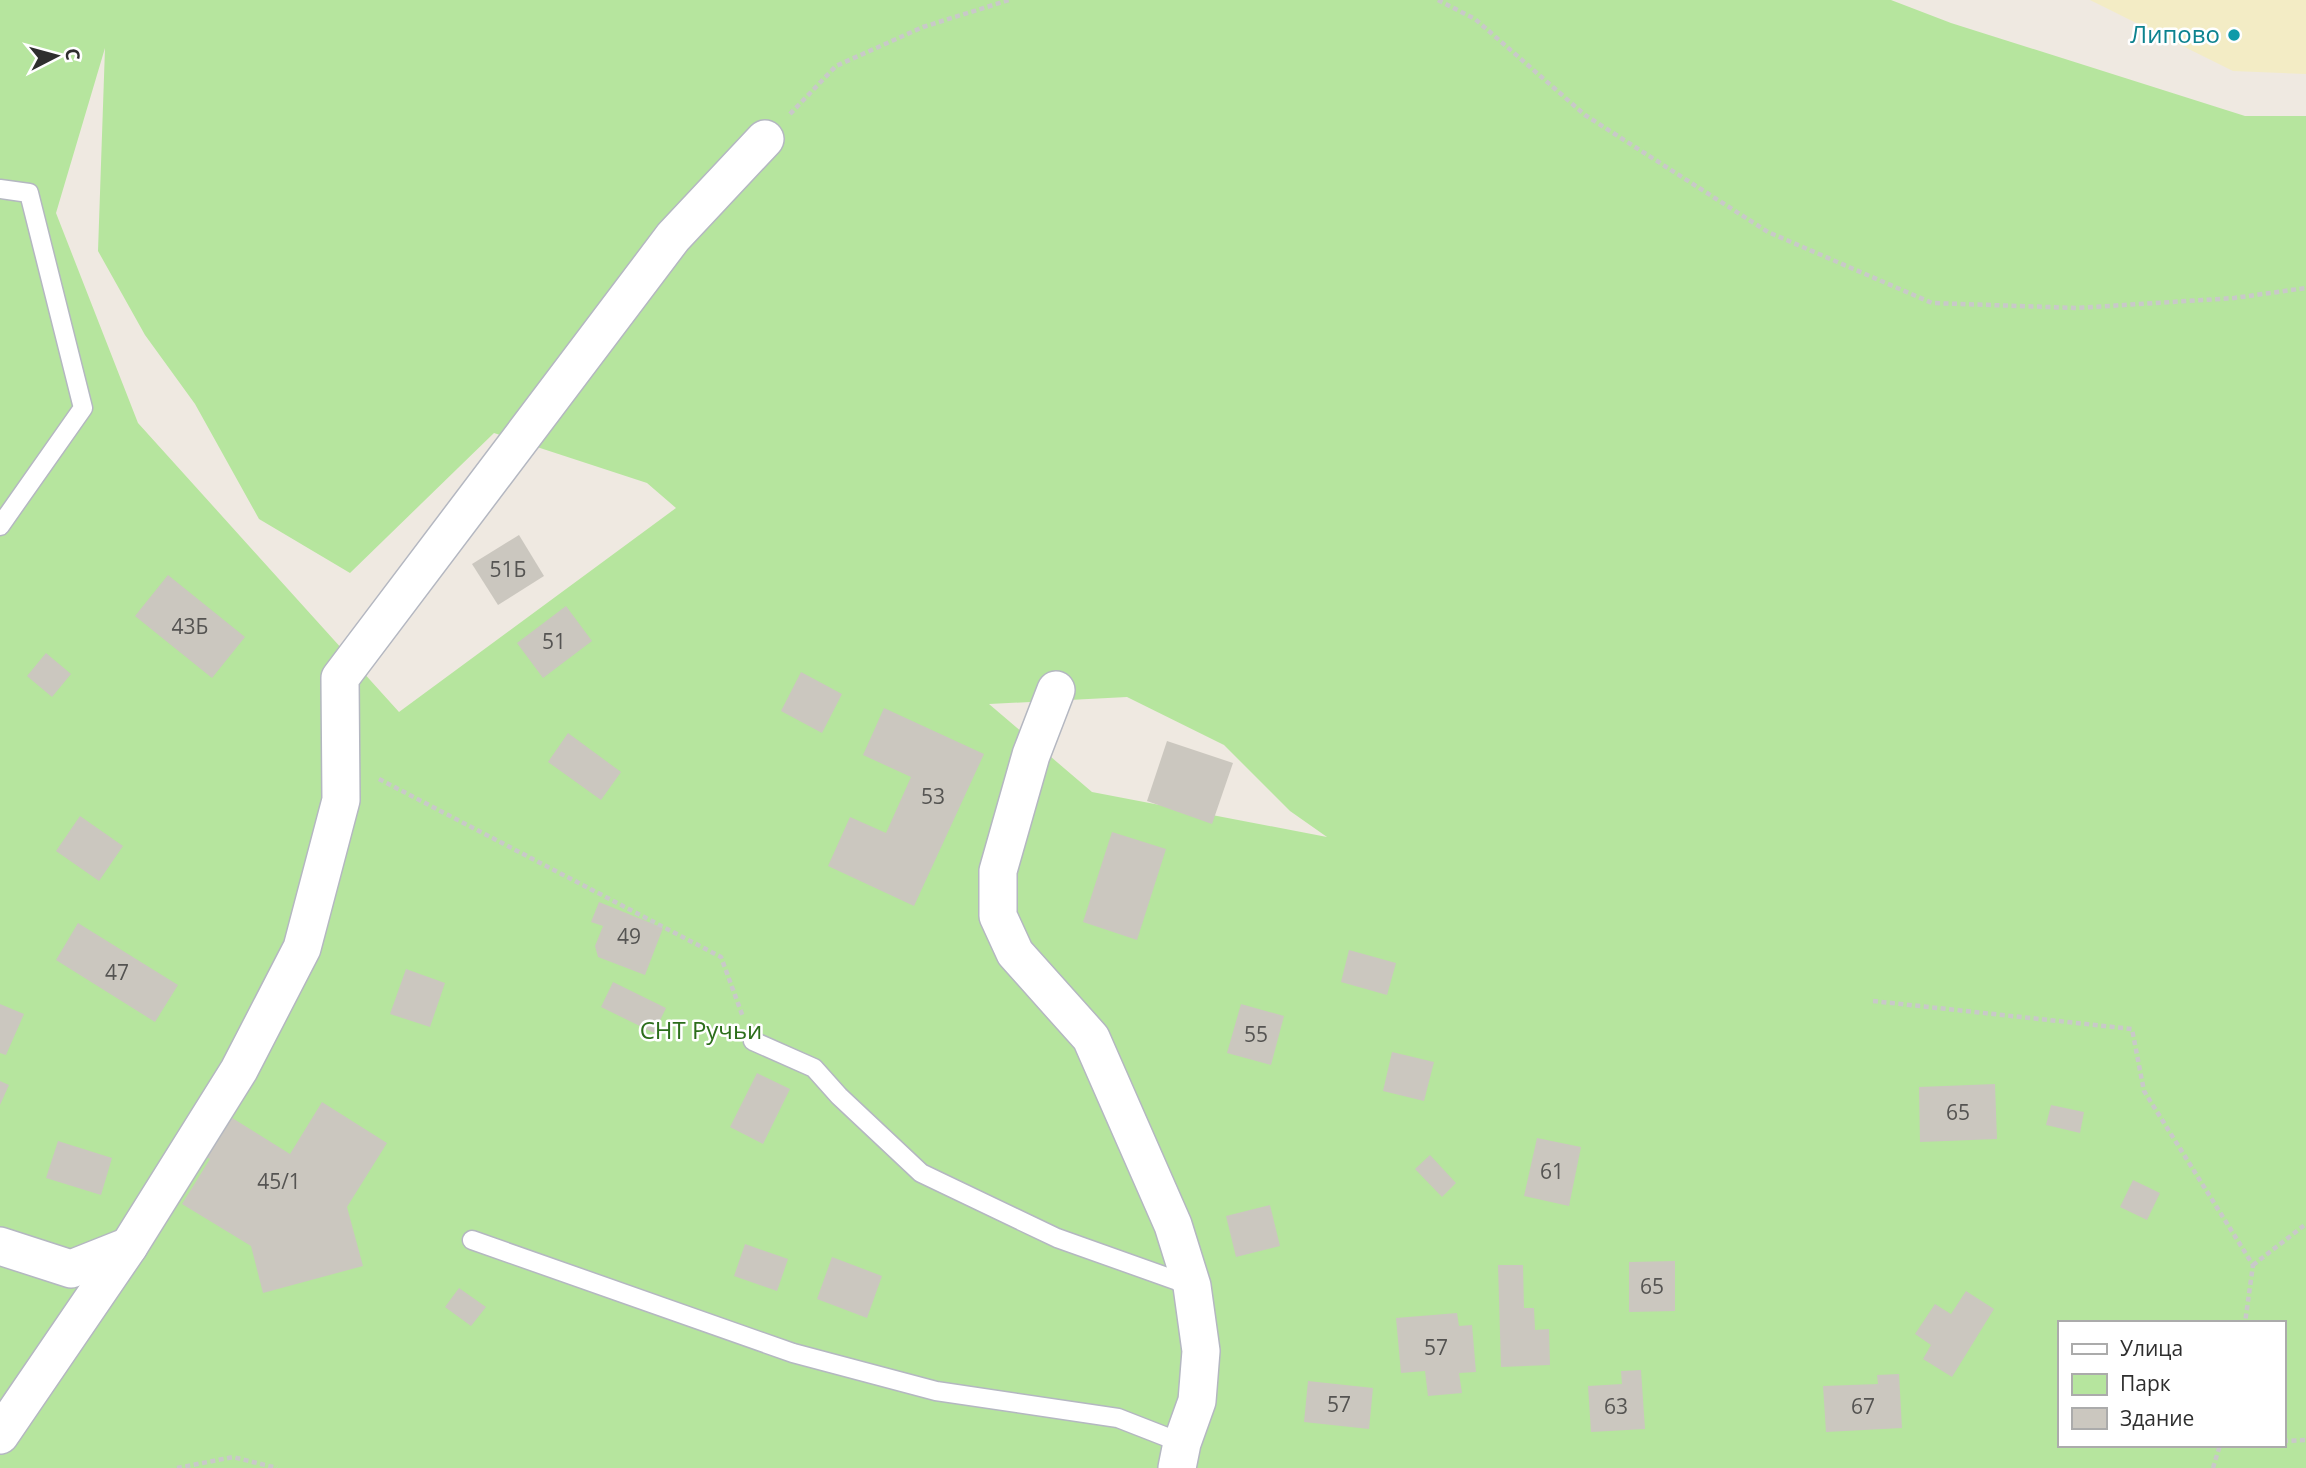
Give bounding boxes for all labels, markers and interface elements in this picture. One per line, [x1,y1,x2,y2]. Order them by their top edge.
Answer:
place label: Липово [2130,17,2220,50]
north arrow [21,21,91,91]
marker: Липово [2226,27,2242,43]
text: С [59,47,86,62]
house number: 51Б [490,555,526,583]
house number: 43Б [172,612,208,640]
house number: 51 [542,627,566,655]
house number: 53 [921,782,945,810]
house number: 49 [617,922,641,950]
house number: 47 [105,958,129,986]
park label: СНТ Ручьи [640,1013,762,1046]
house number: 55 [1244,1020,1268,1048]
house number: 65 [1946,1098,1970,1126]
house number: 61 [1540,1157,1564,1185]
house number: 45/1 [257,1167,301,1195]
house number: 65 [1640,1272,1664,1300]
legend [2058,1321,2285,1447]
house number: 57 [1424,1333,1448,1361]
text: Улица [2120,1334,2183,1362]
text: Парк [2120,1369,2171,1397]
house number: 57 [1327,1390,1351,1418]
house number: 63 [1604,1392,1628,1420]
house number: 67 [1851,1392,1875,1420]
text: Здание [2120,1404,2194,1432]

